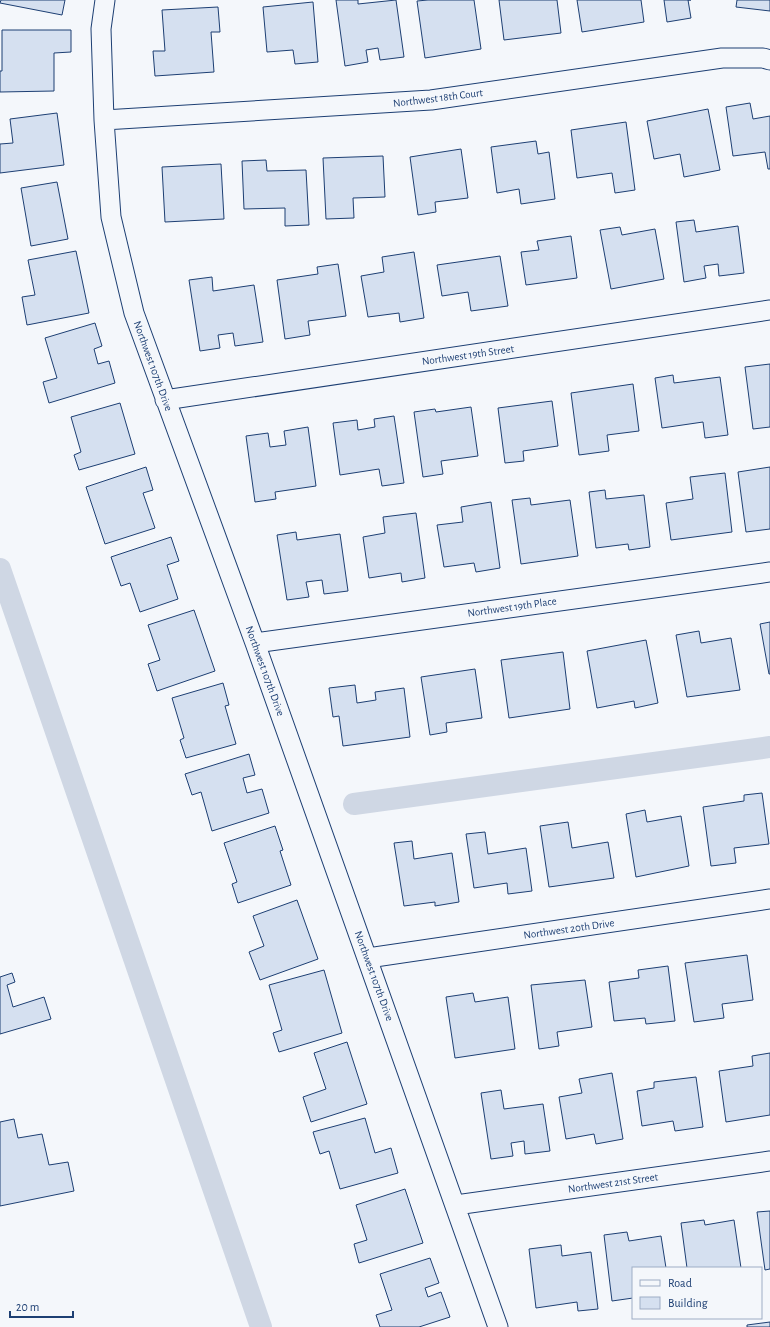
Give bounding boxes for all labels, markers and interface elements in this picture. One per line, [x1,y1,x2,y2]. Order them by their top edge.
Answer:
street label: Northwest 18th Court [392,87,484,109]
street label: Northwest 107th Drive [132,319,174,413]
street label: Northwest 19th Street [421,343,515,367]
street label: Northwest 19th Place [467,595,557,619]
street label: Northwest 107th Drive [244,624,286,718]
street label: Northwest 20th Drive [523,917,615,941]
street label: Northwest 107th Drive [353,929,395,1023]
street label: Northwest 21st Street [567,1171,659,1195]
legend [632,1267,762,1319]
text: Road [668,1277,692,1289]
scale bar [10,1293,73,1319]
text: Building [668,1297,708,1309]
text: 20 m [16,1301,39,1313]

